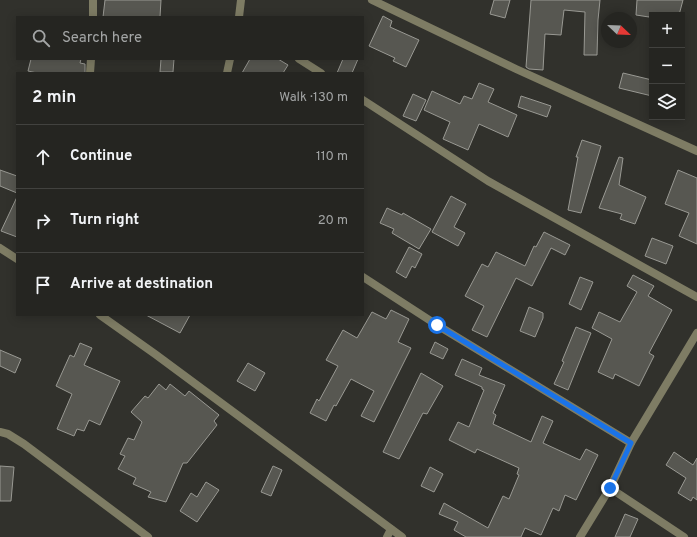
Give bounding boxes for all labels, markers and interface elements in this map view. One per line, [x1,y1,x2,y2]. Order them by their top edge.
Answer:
north arrow [601,12,637,48]
map controls [649,12,685,120]
button: + [649,12,685,48]
search box [16,16,364,60]
icon: search [30,27,52,49]
text: Search here [62,29,142,48]
button: − [649,48,685,84]
button: layers [649,84,685,120]
text: 2 min [32,87,76,109]
text: Walk · 130 m [279,90,348,106]
icon: ahead [32,146,54,168]
text: Continue [70,147,132,166]
text: 110 m [316,149,348,165]
icon: right [32,210,54,232]
text: Turn right [70,211,139,230]
text: 20 m [318,213,348,229]
icon: arrive [32,274,54,296]
text: Arrive at destination [70,275,213,294]
route start [428,316,446,334]
route end [601,479,619,497]

